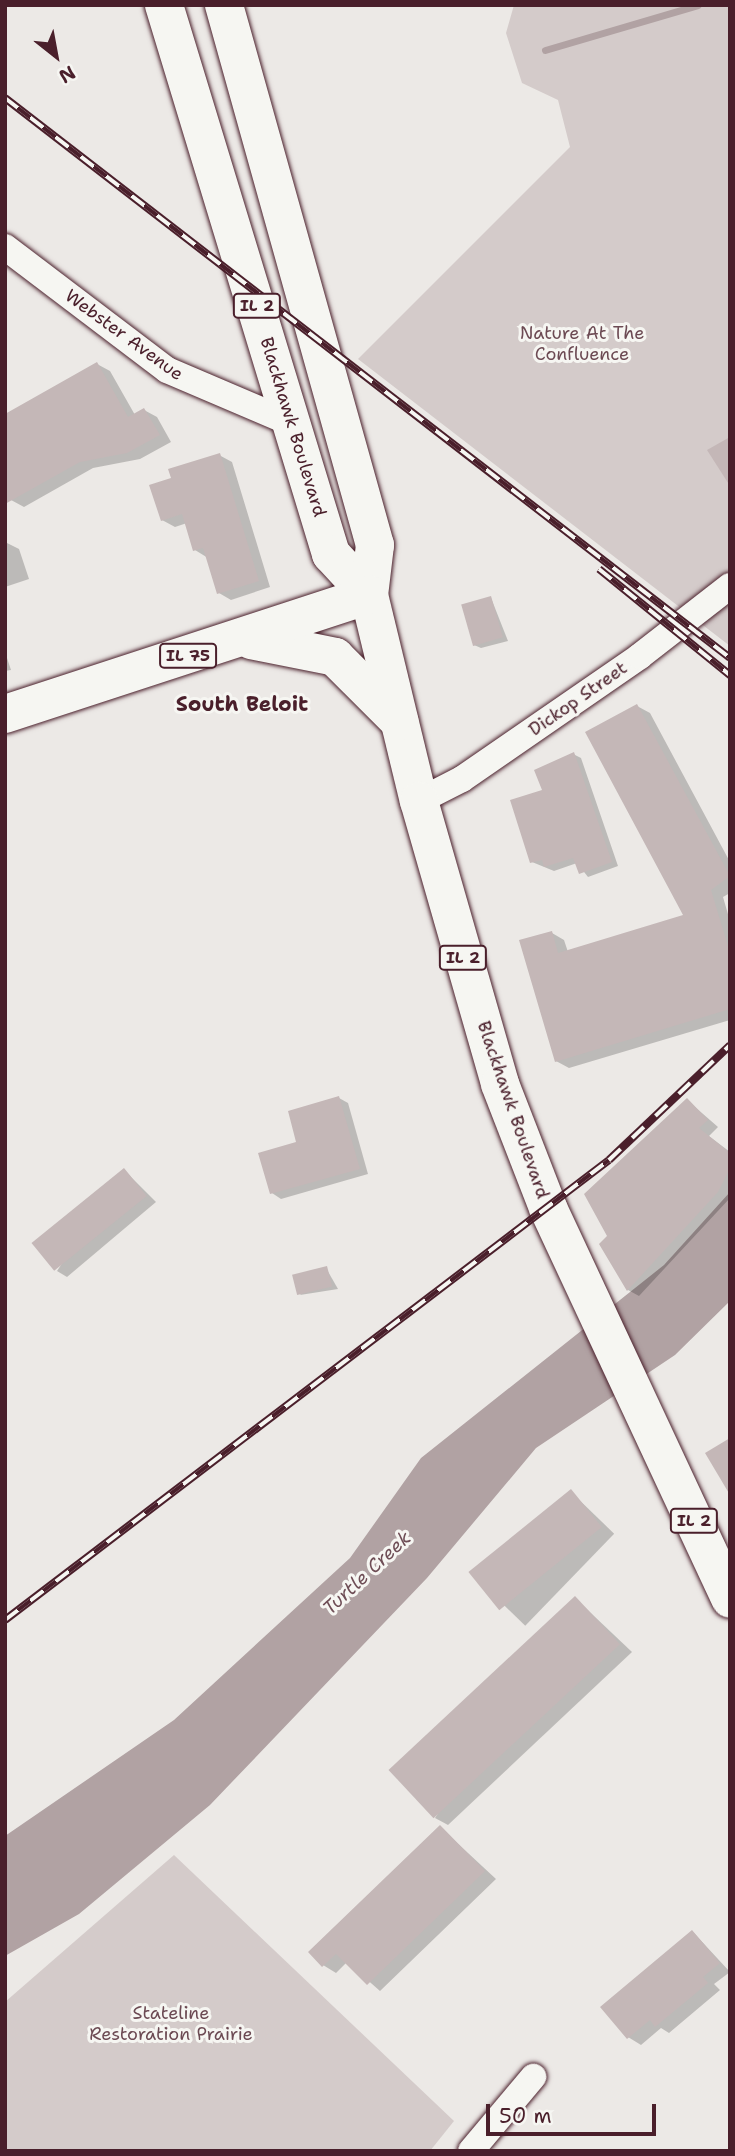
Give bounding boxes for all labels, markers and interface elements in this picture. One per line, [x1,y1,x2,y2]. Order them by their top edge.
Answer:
north arrow [21,21,91,91]
text: N [54,60,80,89]
street label: Webster Avenue [61,285,187,385]
road number: IL 2 [232,294,282,318]
park label: Nature At The Confluence [520,323,644,366]
street label: Blackhawk Boulevard [255,335,331,519]
road number: IL 75 [158,643,218,668]
street label: Dickop Street [525,657,631,741]
district label: South Beloit [176,691,308,717]
road number: IL 2 [438,946,488,970]
street label: Blackhawk Boulevard [472,1018,554,1202]
road number: IL 2 [670,1508,718,1534]
water label: Turtle Creek [318,1526,416,1620]
park label: Stateline Restoration Prairie [89,2003,253,2046]
scale bar [490,2090,660,2134]
text: 50 m [499,2102,552,2130]

